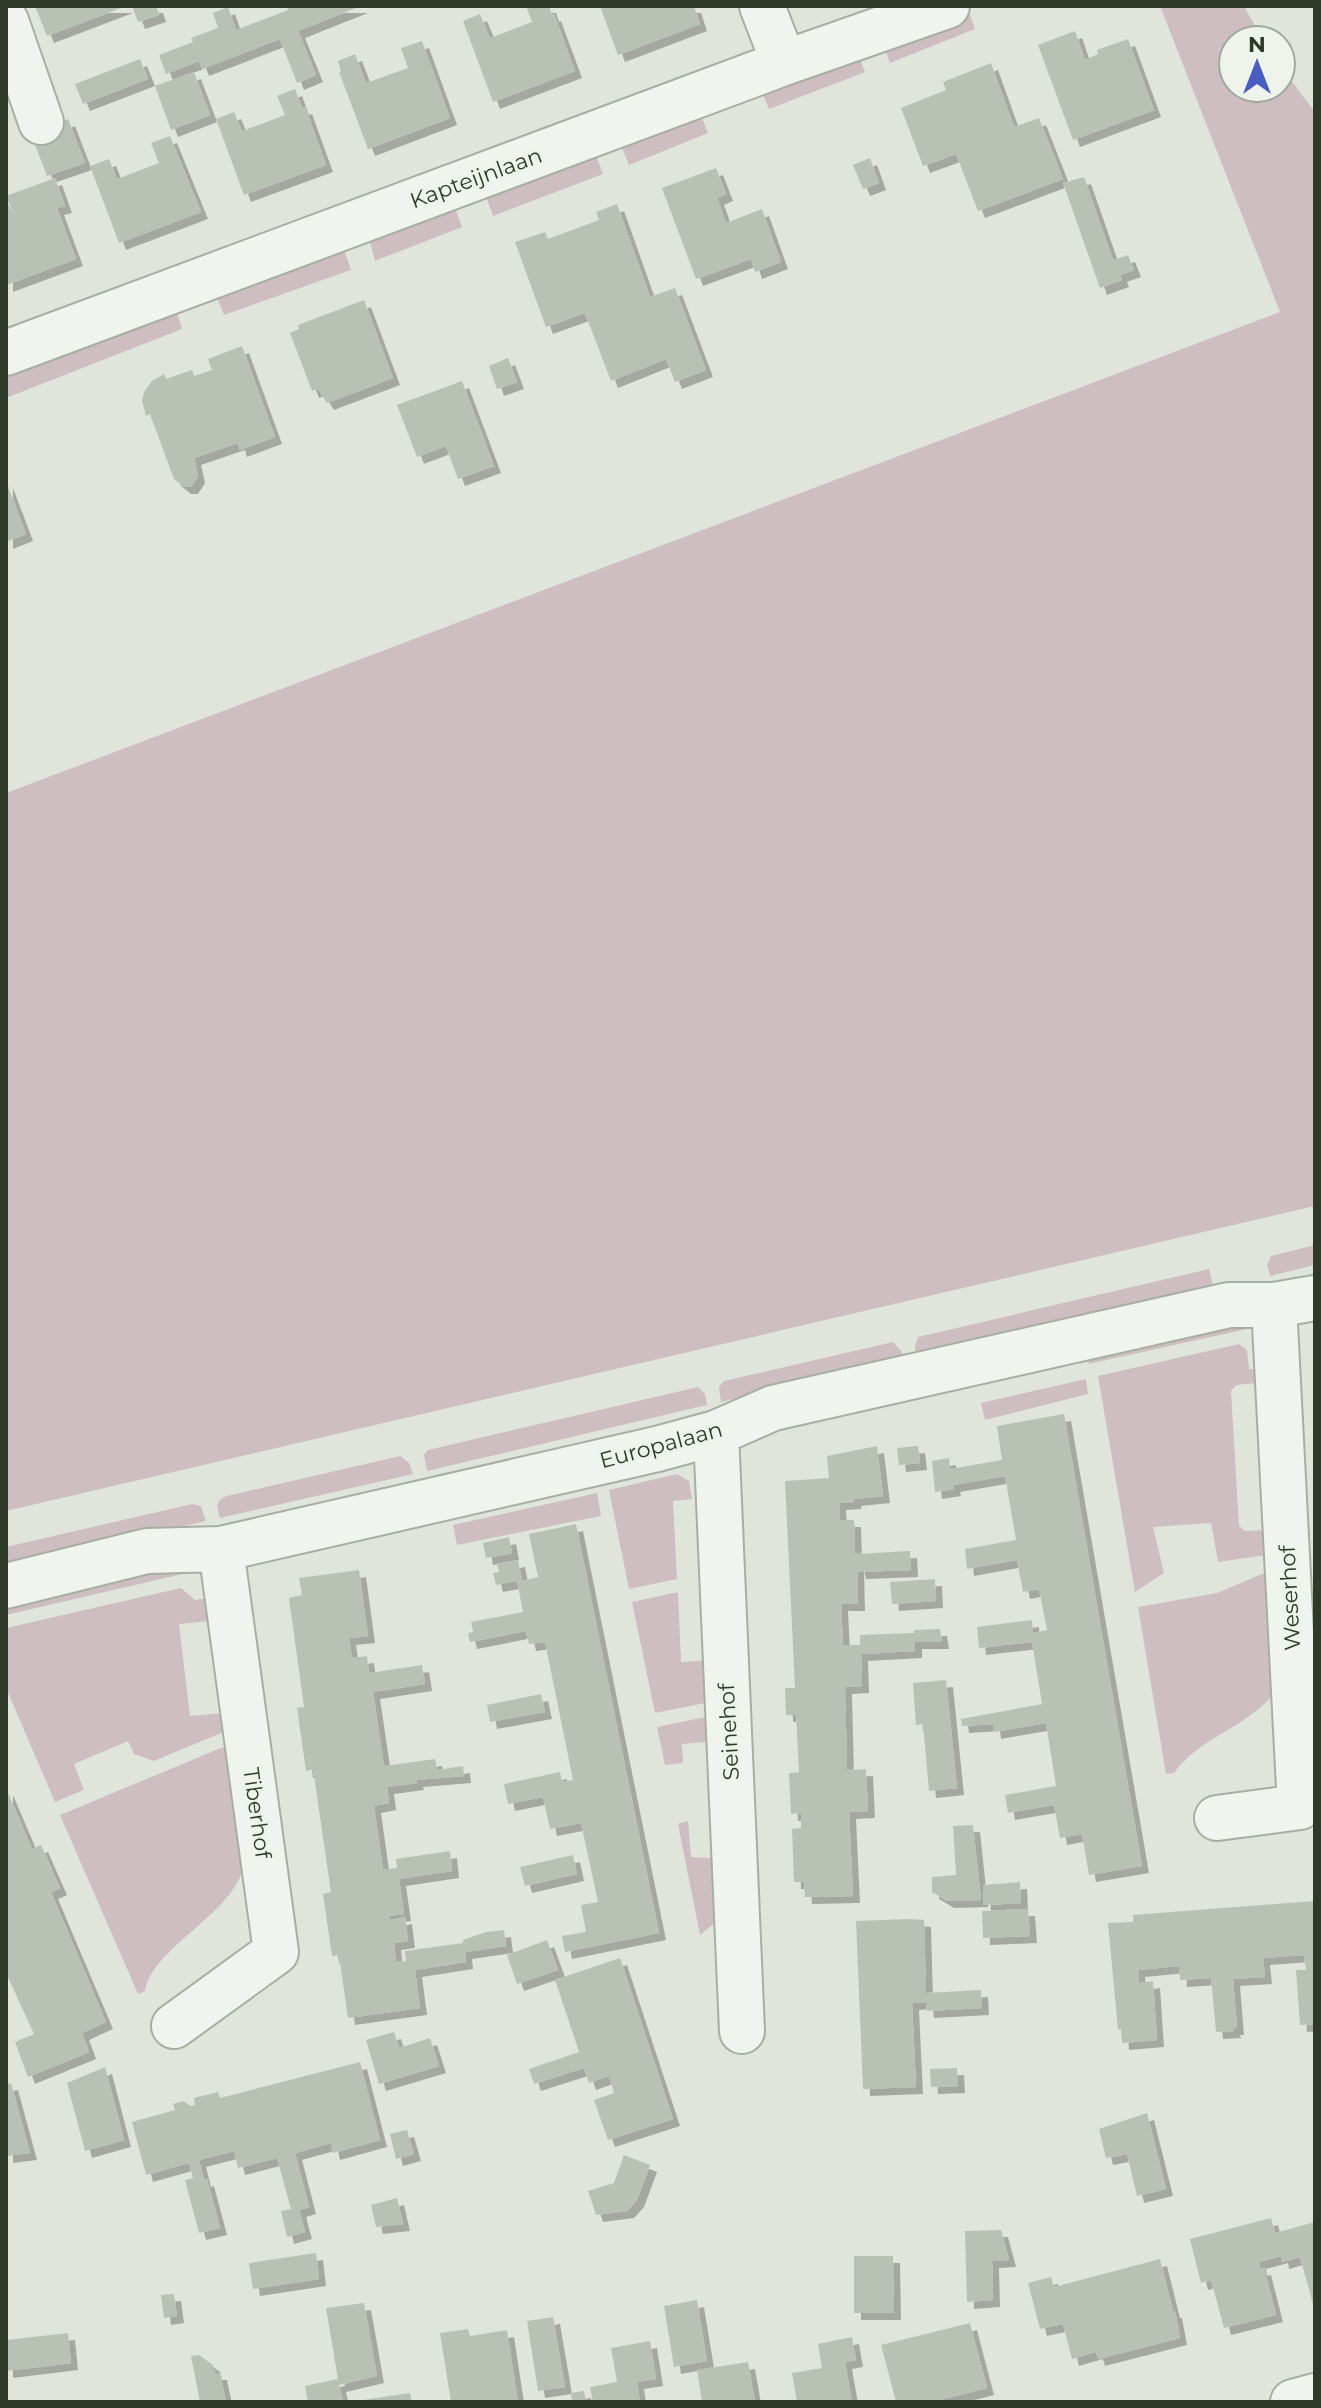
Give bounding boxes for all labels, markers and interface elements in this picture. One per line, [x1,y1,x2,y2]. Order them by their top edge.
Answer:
north arrow [1217,24,1297,104]
text: N [1248,31,1266,58]
street label: Kapteijnlaan [406,142,546,214]
street label: Europalaan [597,1416,725,1474]
street label: Weserhof [1274,1543,1306,1651]
street label: Seinehof [713,1681,745,1781]
street label: Tiberhof [237,1766,277,1862]

